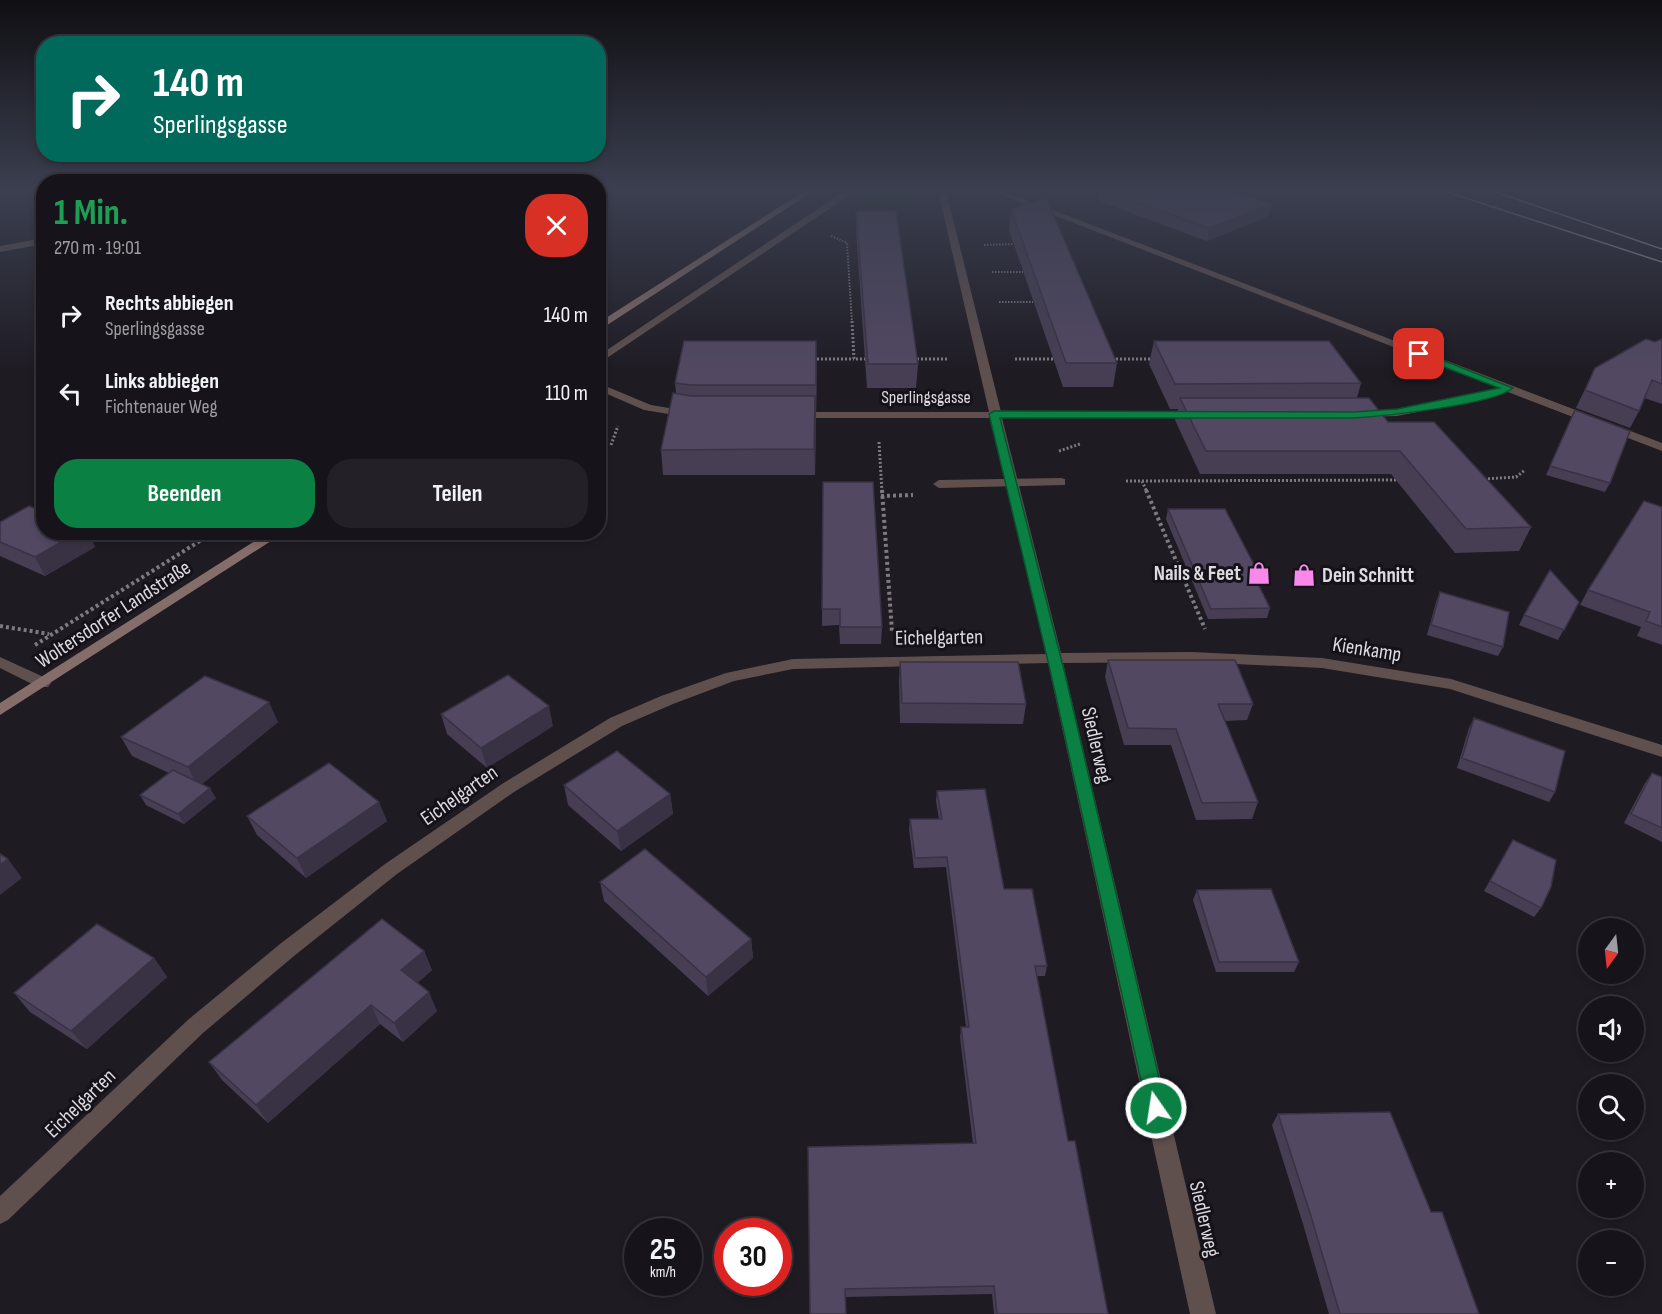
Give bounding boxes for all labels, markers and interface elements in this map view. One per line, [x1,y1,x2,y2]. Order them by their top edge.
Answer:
text: 140 m [153,58,244,109]
icon: right [54,60,132,138]
text: Sperlingsgasse [153,109,288,141]
text: 1 Min. [54,192,128,235]
button: close [525,194,588,257]
text: 270 m · 19:01 [54,236,141,260]
text: Rechts abbiegen [105,290,234,317]
icon: right [54,299,87,332]
text: 140 m [544,302,588,329]
text: Sperlingsgasse [105,317,205,341]
pin [1393,328,1444,379]
icon: arrive [1402,337,1435,370]
text: Links abbiegen [105,368,219,395]
icon: left [54,377,87,410]
text: 110 m [545,380,588,407]
street label: Sperlingsgasse [881,387,971,408]
text: Fichtenauer Weg [105,395,218,419]
button: Beenden [54,459,315,528]
button: Teilen [327,459,588,528]
street label: Woltersdorfer Landstraße [31,555,195,674]
shop icon: Nails & Feet [1246,560,1272,586]
place label: Nails & Feet [1154,561,1241,586]
shop icon: Dein Schnitt [1291,562,1317,588]
place label: Dein Schnitt [1322,563,1414,588]
street label: Eichelgarten [895,624,983,651]
street label: Kienkamp [1331,632,1403,667]
street label: Siedlerweg [1076,705,1117,786]
street label: Eichelgarten [416,760,503,831]
north arrow [1578,918,1644,984]
map controls [1578,918,1644,1296]
button: sound [1578,996,1644,1062]
street label: Eichelgarten [40,1064,121,1143]
button: search [1578,1074,1644,1140]
position arrow [1124,1076,1188,1140]
button: + [1578,1152,1644,1218]
street label: Siedlerweg [1184,1179,1225,1260]
speed limit sign: 30 [714,1218,792,1296]
button: − [1578,1230,1644,1296]
text: 25 [650,1232,676,1268]
text: km/h [650,1263,676,1282]

